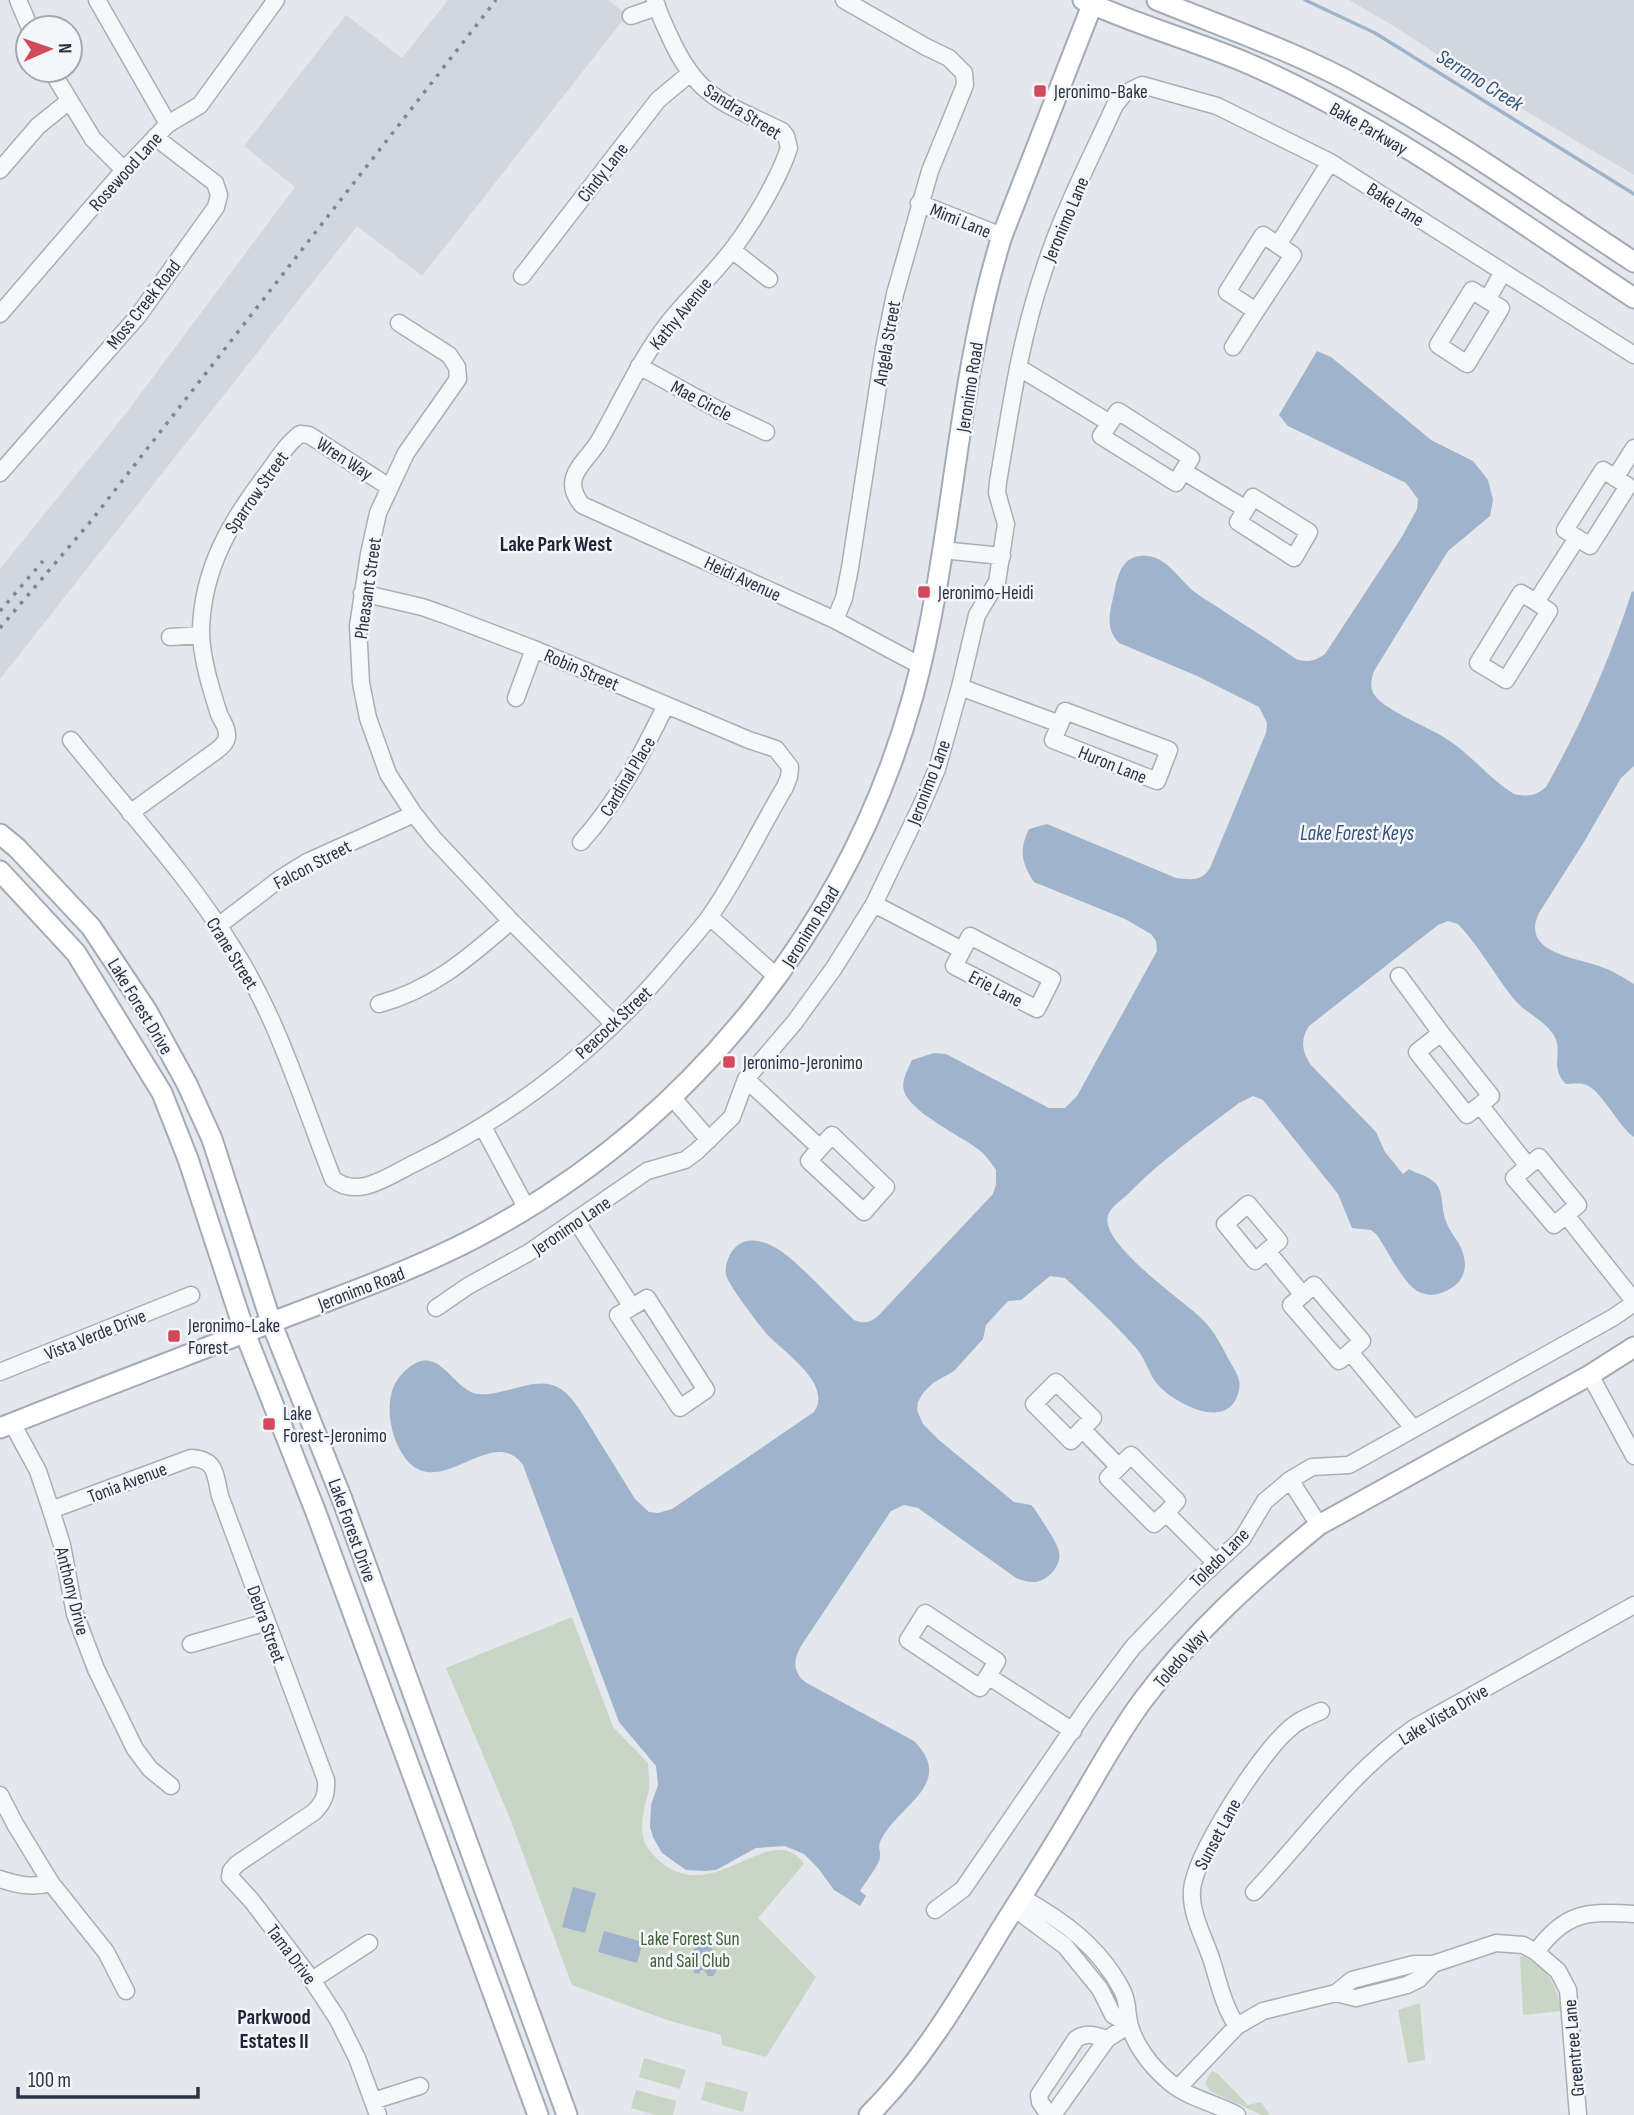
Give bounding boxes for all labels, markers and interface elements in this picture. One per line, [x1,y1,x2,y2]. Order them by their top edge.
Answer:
north arrow [14,14,84,84]
text: N [53,43,76,54]
water label: Serrano Creek [1432,44,1529,117]
street label: Sandra Street [699,79,785,145]
place label: Jeronimo-Bake [1053,81,1148,104]
marker: Jeronimo-Bake [1032,83,1048,99]
street label: Bake Parkway [1325,98,1412,161]
street label: Rosewood Lane [85,128,168,216]
street label: Cindy Lane [573,139,634,207]
street label: Jeronimo Lane [1038,174,1094,266]
street label: Bake Lane [1362,178,1428,232]
street label: Mimi Lane [927,199,994,244]
street label: Moss Creek Road [102,256,186,354]
street label: Kathy Avenue [645,273,717,355]
street label: Angela Street [869,299,906,388]
street label: Jeronimo Road [952,340,989,435]
street label: Mae Circle [667,376,736,427]
street label: Wren Way [312,433,377,486]
street label: Sparrow Street [220,447,294,539]
district label: Lake Park West [500,532,612,557]
street label: Pheasant Street [350,536,387,640]
street label: Heidi Avenue [700,552,784,607]
place label: Jeronimo-Heidi [937,582,1034,605]
marker: Jeronimo-Heidi [916,584,932,600]
street label: Robin Street [541,644,622,696]
street label: Cardinal Place [596,733,661,821]
street label: Jeronimo Lane [902,737,956,829]
street label: Huron Lane [1075,741,1150,790]
water label: Lake Forest Keys [1300,821,1415,846]
street label: Falcon Street [270,835,356,895]
street label: Jeronimo Road [777,882,845,972]
street label: Crane Street [201,914,263,994]
street label: Lake Forest Drive [102,954,177,1059]
street label: Erie Lane [964,966,1026,1013]
street label: Peacock Street [571,982,657,1064]
place label: Jeronimo-Jeronimo [742,1052,863,1075]
marker: Jeronimo-Jeronimo [721,1054,737,1070]
street label: Jeronimo Lane [527,1192,615,1261]
street label: Jeronimo Road [314,1262,408,1317]
street label: Vista Verde Drive [41,1305,150,1366]
place label: Jeronimo-Lake Forest [187,1315,280,1360]
marker: Jeronimo-Lake Forest [166,1328,182,1344]
place label: Lake Forest-Jeronimo [283,1403,387,1448]
marker: Lake Forest-Jeronimo [261,1416,277,1432]
street label: Tonia Avenue [85,1458,170,1509]
street label: Lake Forest Drive [322,1476,381,1585]
street label: Toledo Lane [1186,1524,1255,1593]
street label: Anthony Drive [49,1544,94,1638]
street label: Debra Street [241,1583,290,1666]
street label: Toledo Way [1149,1624,1213,1693]
street label: Lake Vista Drive [1395,1680,1493,1751]
street label: Sunset Lane [1190,1795,1247,1874]
street label: Tama Drive [261,1920,321,1990]
park label: Lake Forest Sun and Sail Club [640,1928,740,1973]
street label: Greentree Lane [1559,1998,1590,2097]
district label: Parkwood Estates II [237,2005,311,2054]
scale bar [18,2056,198,2100]
text: 100 m [28,2068,71,2093]

